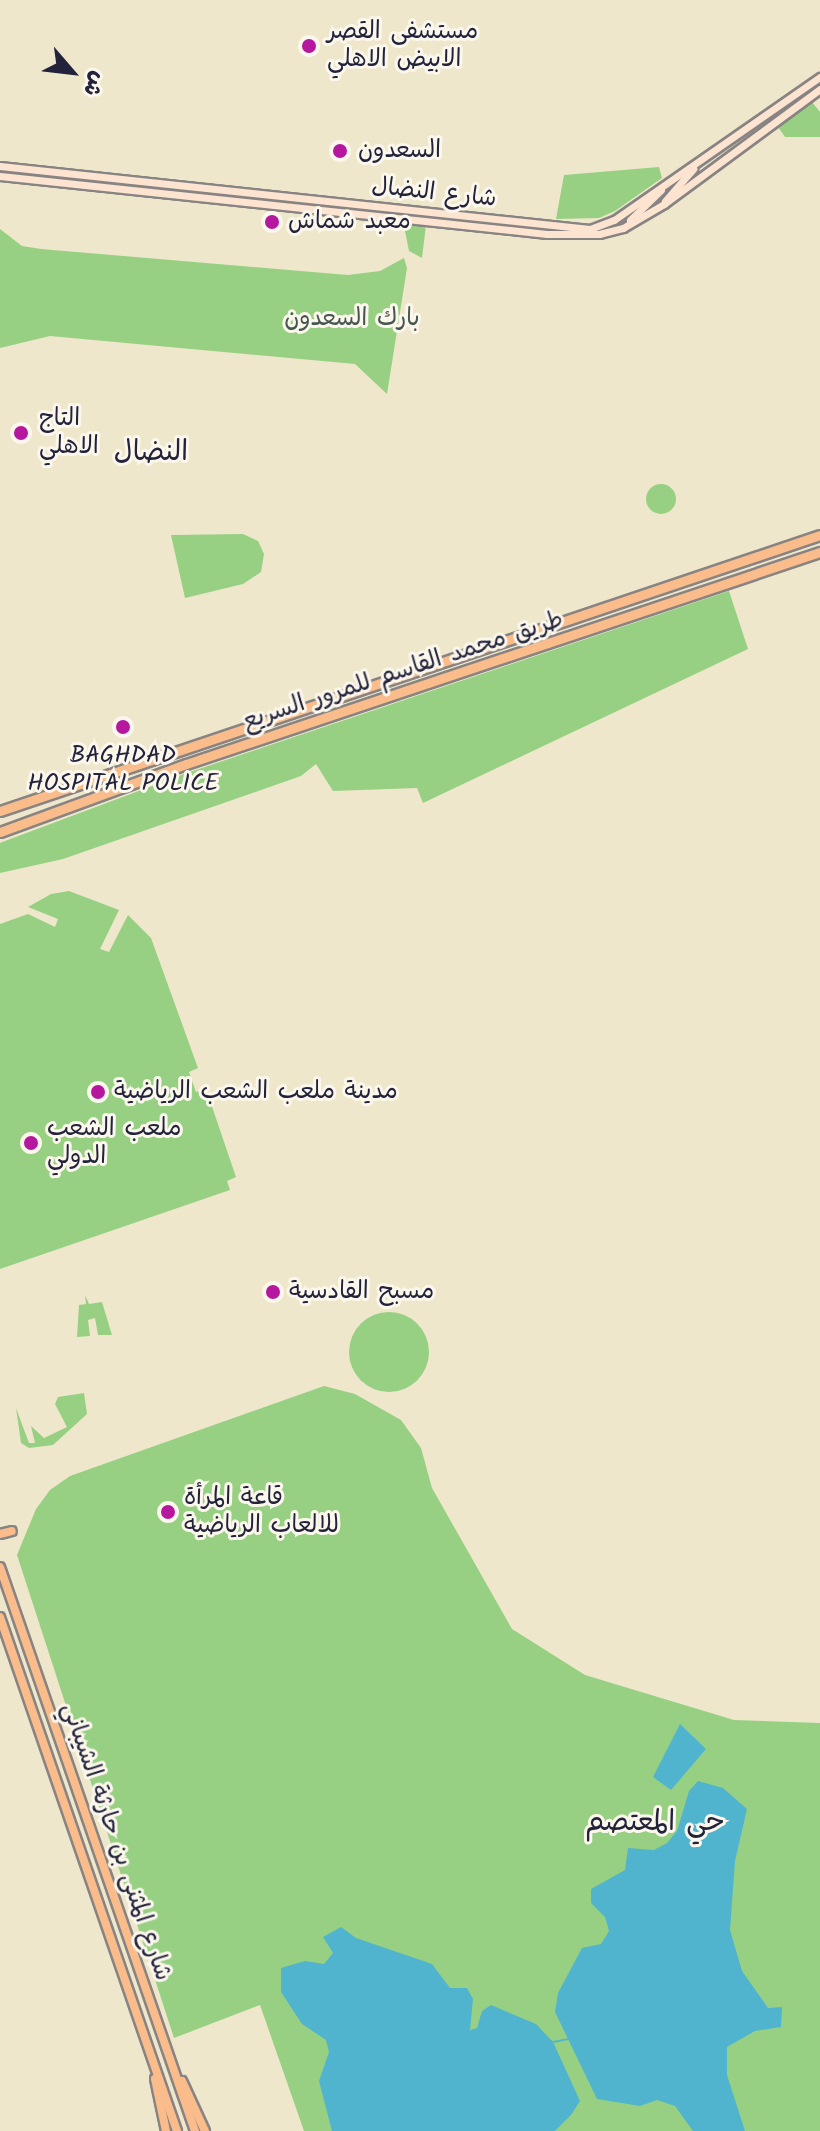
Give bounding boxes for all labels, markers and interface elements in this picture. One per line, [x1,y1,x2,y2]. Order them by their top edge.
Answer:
place label: مستشفى القصر الابيض الاهلي [327,18,478,74]
north arrow [32,32,112,112]
marker: مستشفى القصر الابيض الاهلي [298,35,320,57]
text: ش [73,65,115,102]
place label: السعدون [358,137,441,165]
marker: السعدون [329,140,351,162]
street label: شارع النضال [370,172,498,214]
place label: معبد شماش [288,208,411,236]
marker: معبد شماش [263,213,281,231]
park label: بارك السعدون [284,305,420,333]
place label: التاج الاهلي [39,405,99,461]
marker: التاج الاهلي [10,422,32,444]
district label: النضال [114,436,188,470]
street label: طريق محمد القاسم للمرور السريع [239,605,567,737]
marker: BAGHDAD HOSPITAL POLICE [112,716,134,738]
place label: BAGHDAD HOSPITAL POLICE [28,742,218,798]
place label: مدينة ملعب الشعب الرياضية [114,1078,398,1106]
marker: مدينة ملعب الشعب الرياضية [89,1083,107,1101]
place label: ملعب الشعب الدولي [47,1115,181,1171]
marker: ملعب الشعب الدولي [22,1134,40,1152]
place label: مسبح القادسية [289,1278,434,1306]
marker: مسبح القادسية [264,1283,282,1301]
place label: قاعة المرأة للالعاب الرياضية [184,1484,339,1540]
marker: قاعة المرأة للالعاب الرياضية [159,1503,177,1521]
street label: شارع المثنى بن حارثة الشيباني [55,1699,177,1985]
district label: حي المعتصم [585,1806,725,1840]

